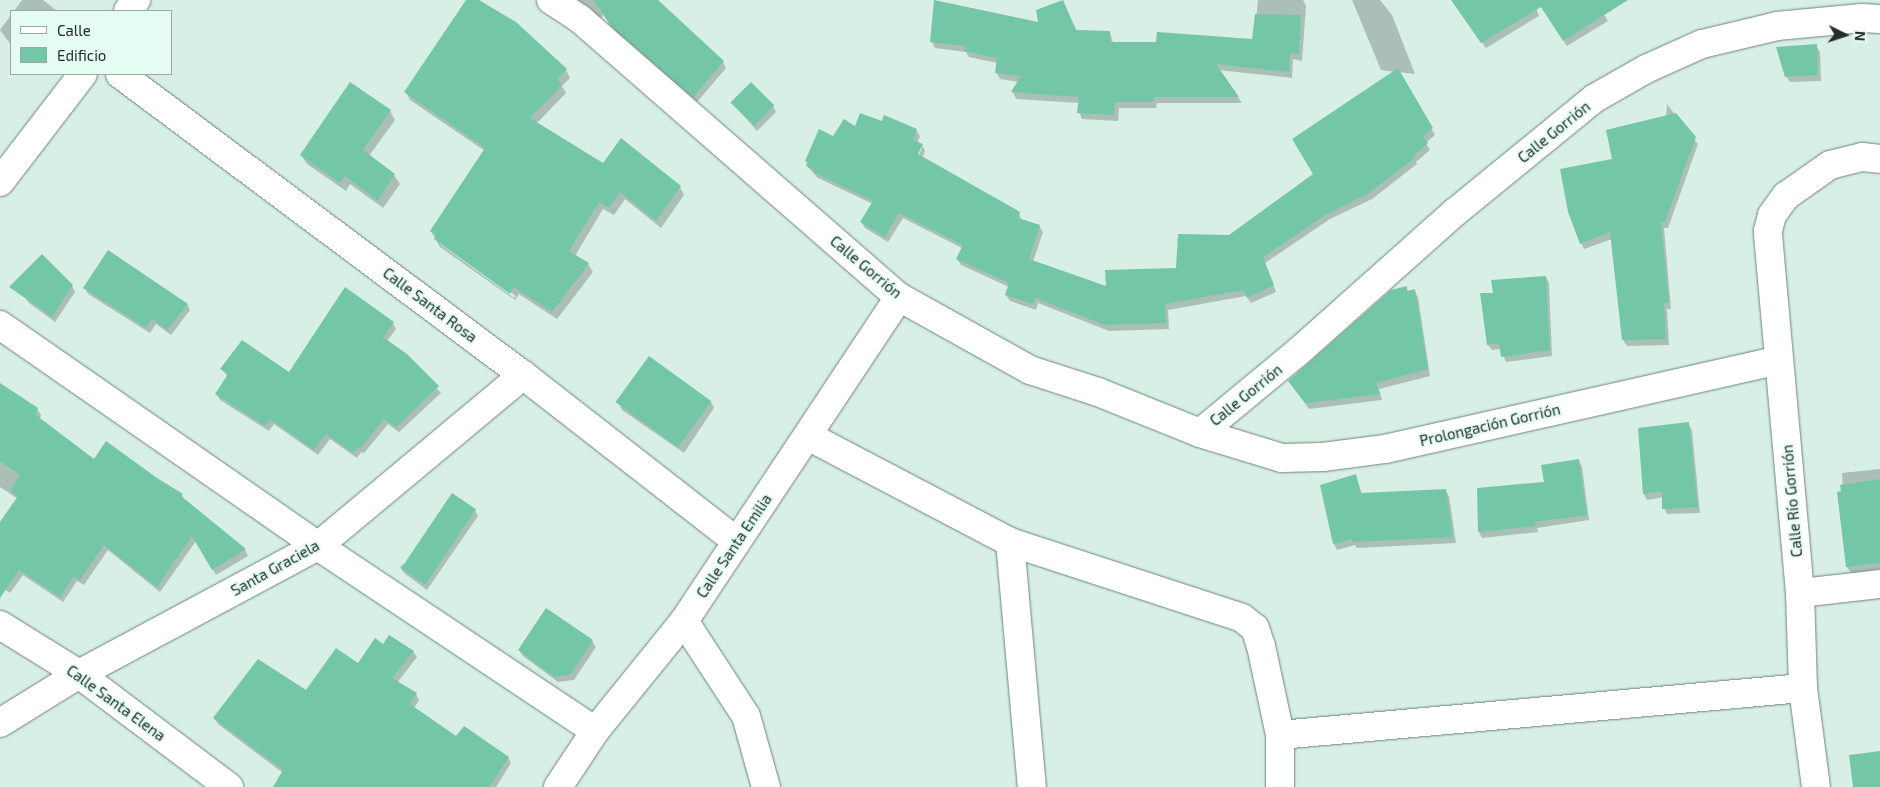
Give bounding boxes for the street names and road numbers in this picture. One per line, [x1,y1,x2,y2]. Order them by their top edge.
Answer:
street label: Calle Gorrión [1514,97,1594,167]
street label: Calle Gorrión [827,232,905,302]
street label: Calle Santa Rosa [379,264,481,346]
street label: Calle Gorrión [1206,360,1286,430]
street label: Prolongación Gorrión [1418,400,1562,450]
street label: Calle Río Gorrión [1778,444,1806,558]
street label: Calle Santa Emilia [693,491,775,601]
street label: Santa Graciela [228,536,322,600]
street label: Calle Santa Elena [63,661,169,745]

